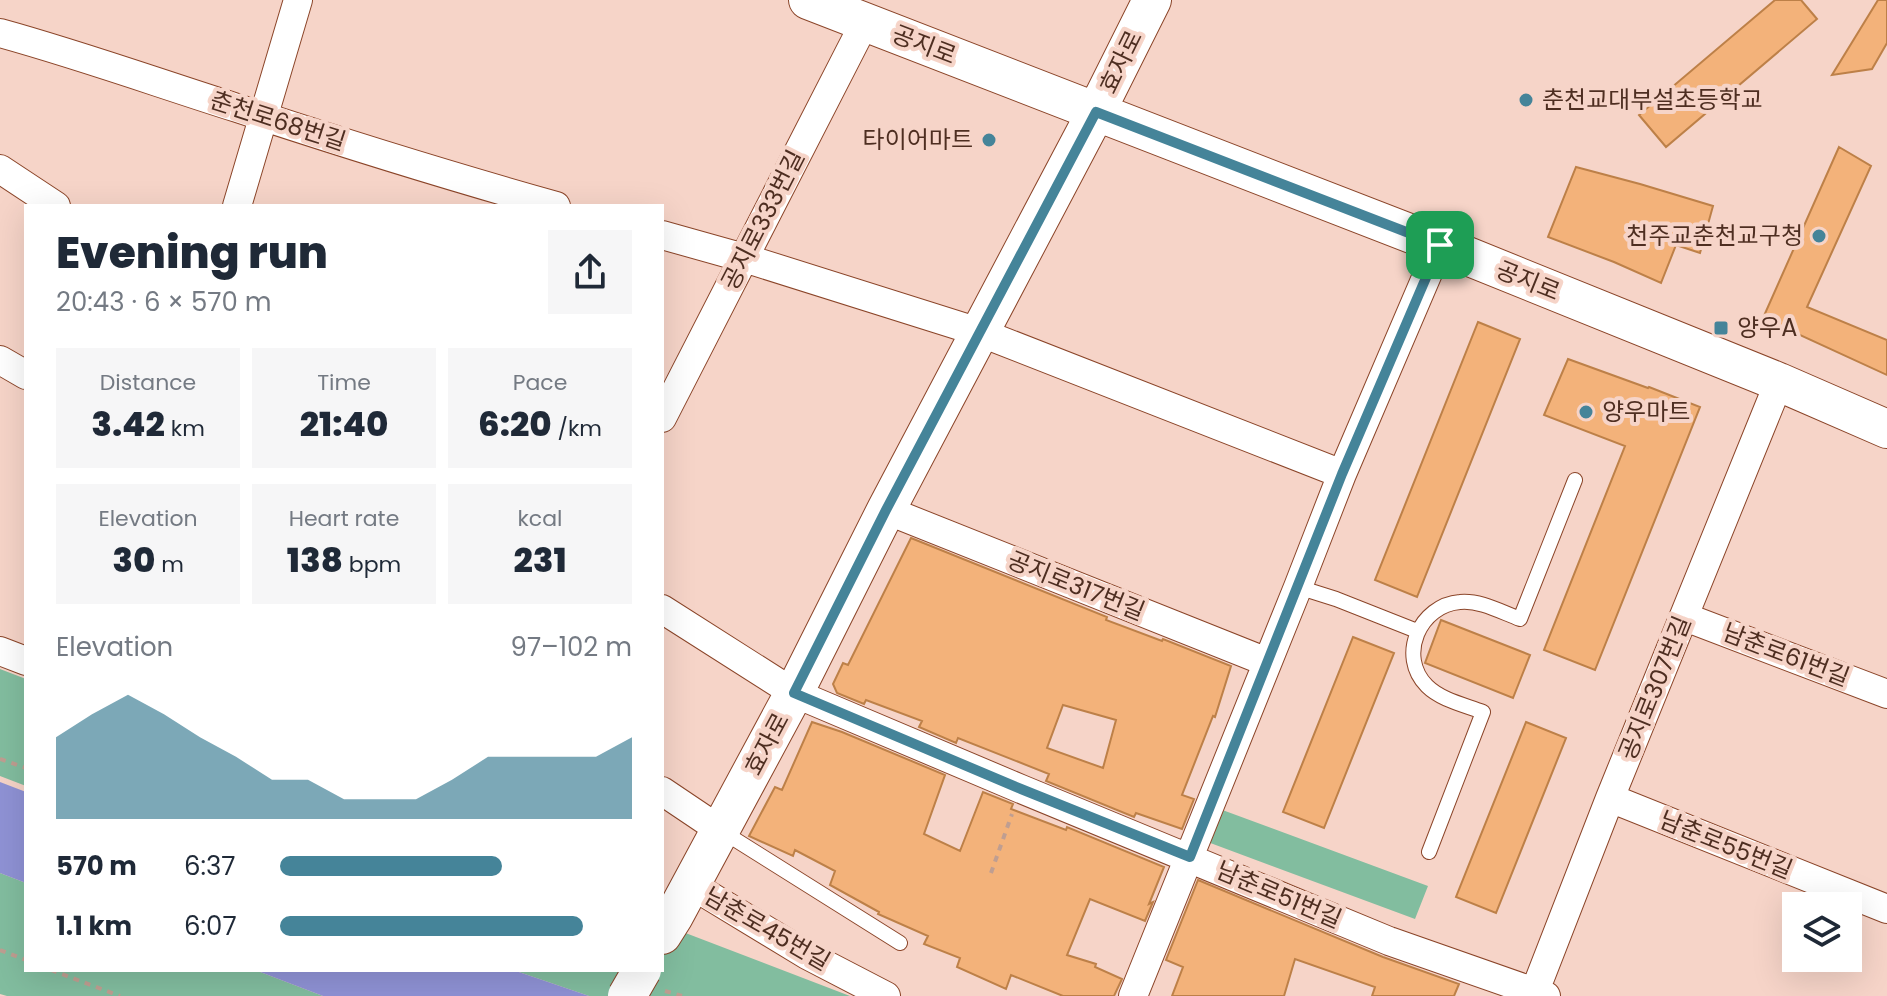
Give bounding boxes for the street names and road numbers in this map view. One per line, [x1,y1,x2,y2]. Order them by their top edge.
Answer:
street label: 공지로 [887,17,961,72]
street label: 효자로 [1091,25,1150,99]
street label: 춘천로68번길 [206,83,350,158]
street label: 공지로333번길 [713,144,812,295]
street label: 공지로 [1491,253,1565,308]
street label: 공지로317번길 [1003,543,1150,628]
street label: 공지로307번길 [1611,611,1698,765]
street label: 남춘로61번길 [1718,615,1854,694]
street label: 효자로 [736,707,797,781]
street label: 남춘로55번길 [1655,803,1798,886]
street label: 남춘로51번길 [1211,853,1347,936]
street label: 남춘로45번길 [698,879,836,978]

